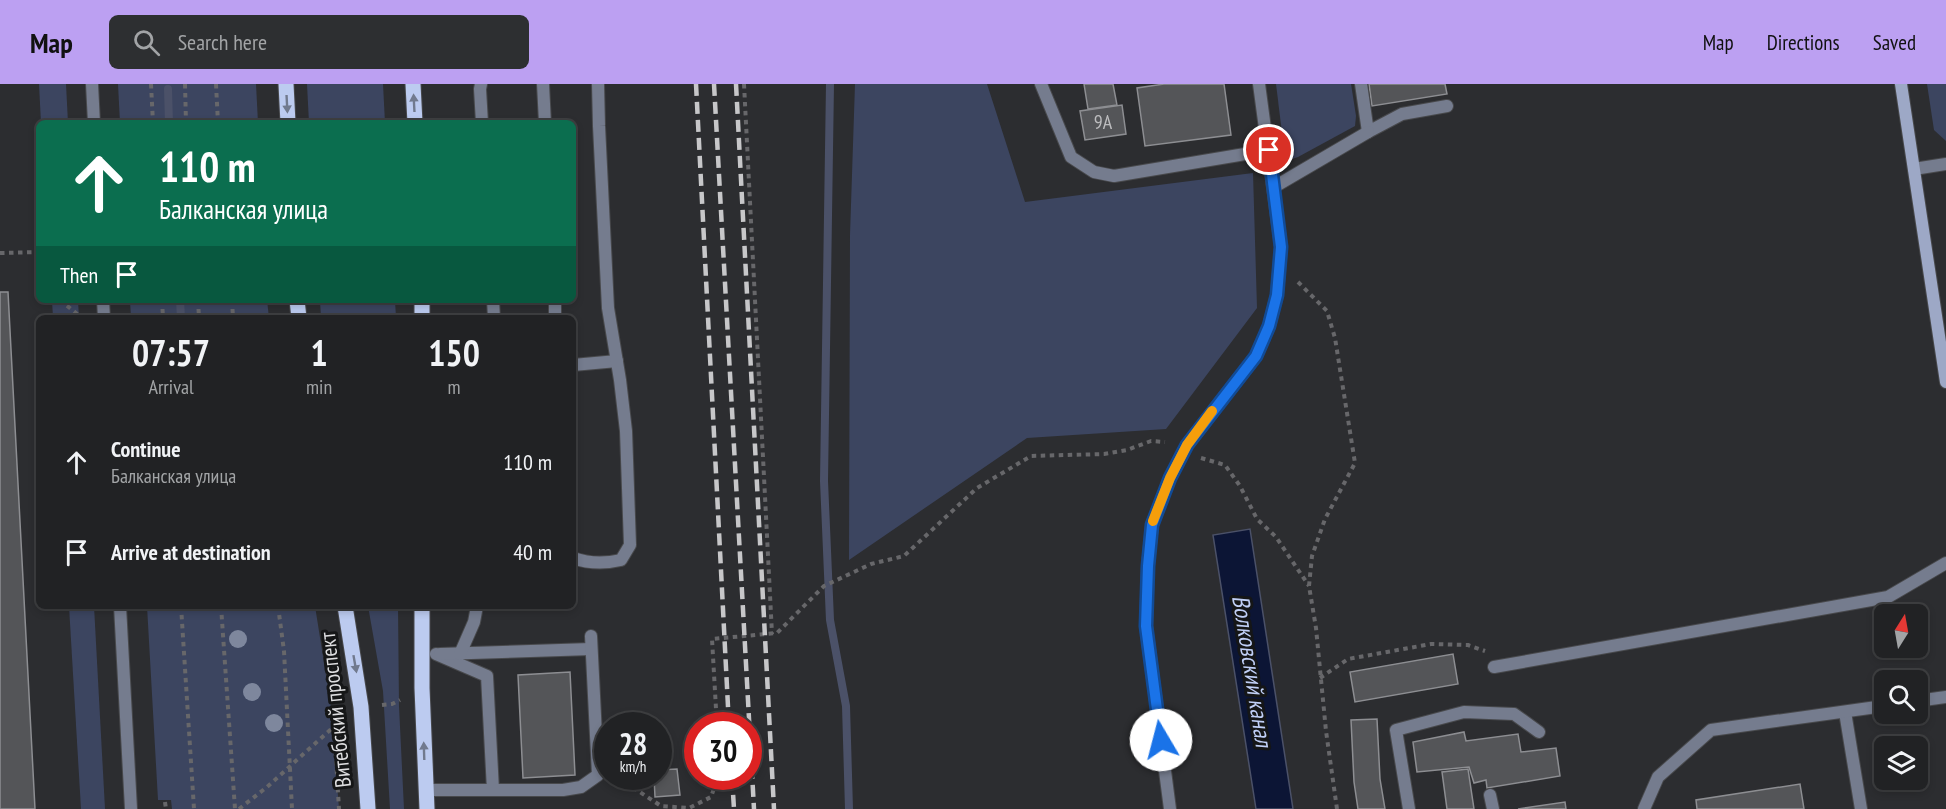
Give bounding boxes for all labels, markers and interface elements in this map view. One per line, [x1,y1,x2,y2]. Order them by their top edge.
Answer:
search box [109,15,529,69]
text: Map [30,24,73,61]
icon: search [130,26,163,59]
text: Search here [178,28,267,56]
text: Map [1703,29,1734,56]
text: Directions [1767,29,1840,56]
text: Saved [1873,29,1916,56]
one-way arrow [282,94,291,113]
one-way arrow [409,94,419,113]
house number: 9А [1094,109,1113,135]
pin [1243,124,1294,175]
icon: arrive [1252,133,1285,166]
text: 110 m [159,139,256,194]
icon: ahead [60,144,138,222]
text: Балканская улица [159,192,328,226]
icon: arrive [110,258,143,291]
text: Then [60,261,98,289]
text: 07:57 [132,329,210,376]
text: 1 [310,329,328,376]
text: 150 [428,329,480,376]
text: Arrival [148,374,194,400]
text: min [306,374,332,400]
text: m [448,374,461,400]
text: Continue [111,435,181,463]
icon: ahead [60,446,93,479]
text: 110 m [503,448,552,476]
text: Балканская улица [111,463,236,489]
icon: arrive [60,536,93,569]
text: Arrive at destination [111,538,271,566]
text: 40 m [513,538,552,566]
water label: Волковский канал [1225,593,1280,751]
north arrow [1874,604,1928,658]
map controls [1874,604,1928,790]
street label: Витебский проспект [313,630,357,789]
one-way arrow [351,654,360,673]
button: search [1874,670,1928,724]
position arrow [1129,708,1193,772]
speed limit sign: 30 [684,712,762,790]
text: 28 [619,724,647,763]
button: layers [1874,736,1928,790]
one-way arrow [420,741,429,760]
text: km/h [620,757,646,776]

